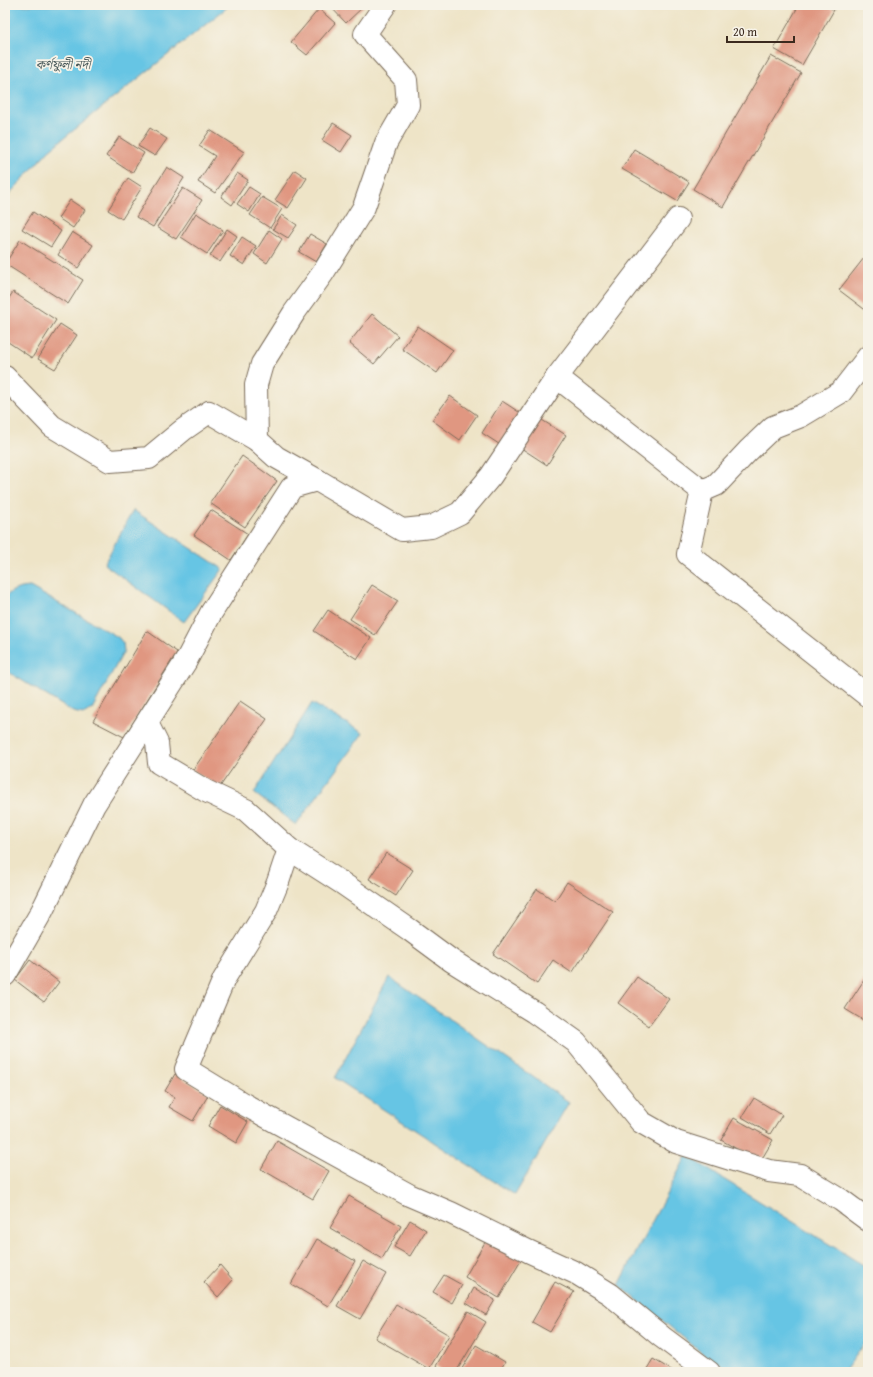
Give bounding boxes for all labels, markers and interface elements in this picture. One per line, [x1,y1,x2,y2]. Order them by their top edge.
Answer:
scale bar [727,18,794,44]
text: 20 m [733,23,757,40]
water label: কর্ণফুলী নদী [36,55,92,74]

